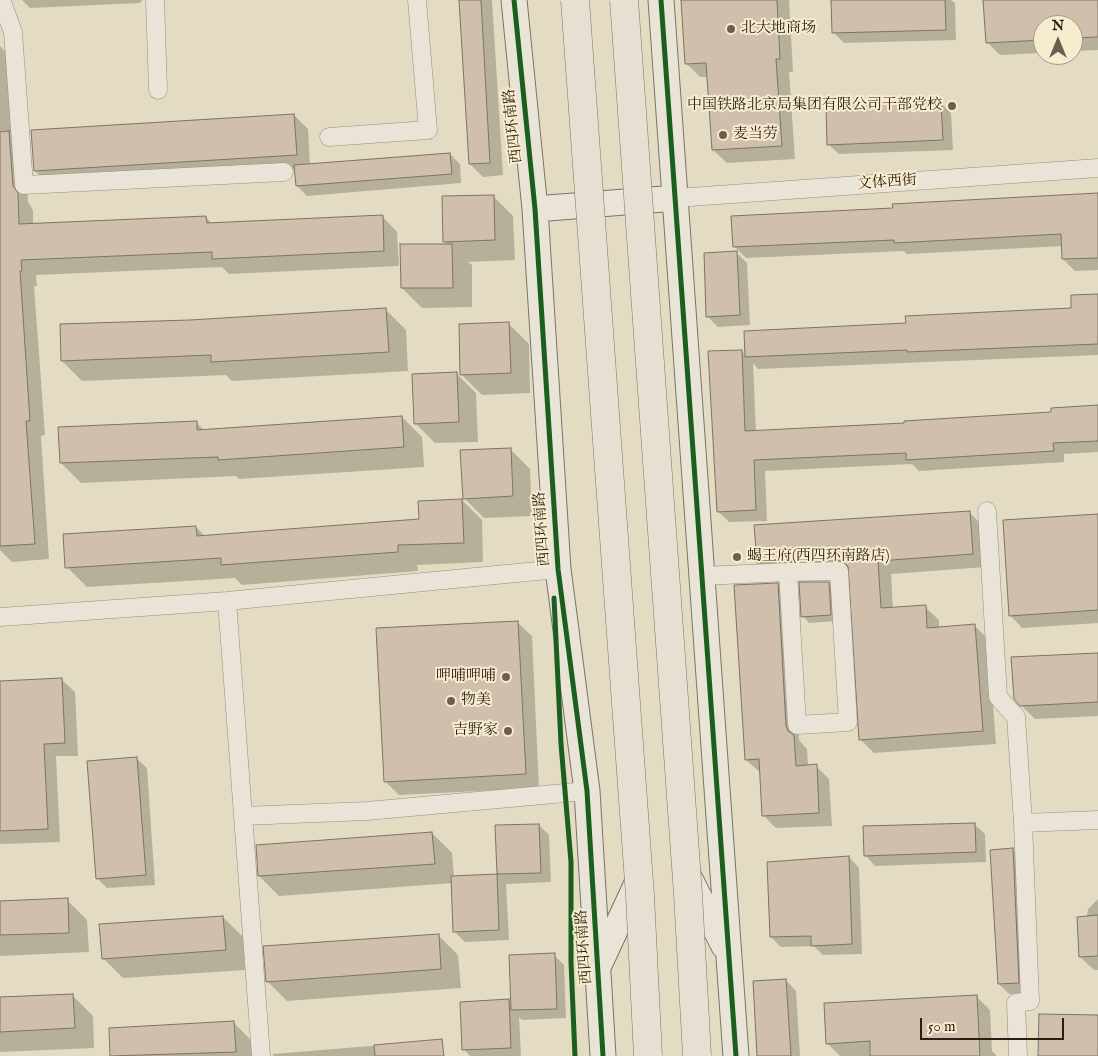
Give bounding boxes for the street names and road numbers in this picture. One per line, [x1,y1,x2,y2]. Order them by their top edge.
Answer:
street label: 西四环南路 [501,88,527,164]
street label: 文体西街 [856,172,918,194]
street label: 西四环南路 [531,491,555,567]
street label: 西四环南路 [573,909,597,985]

